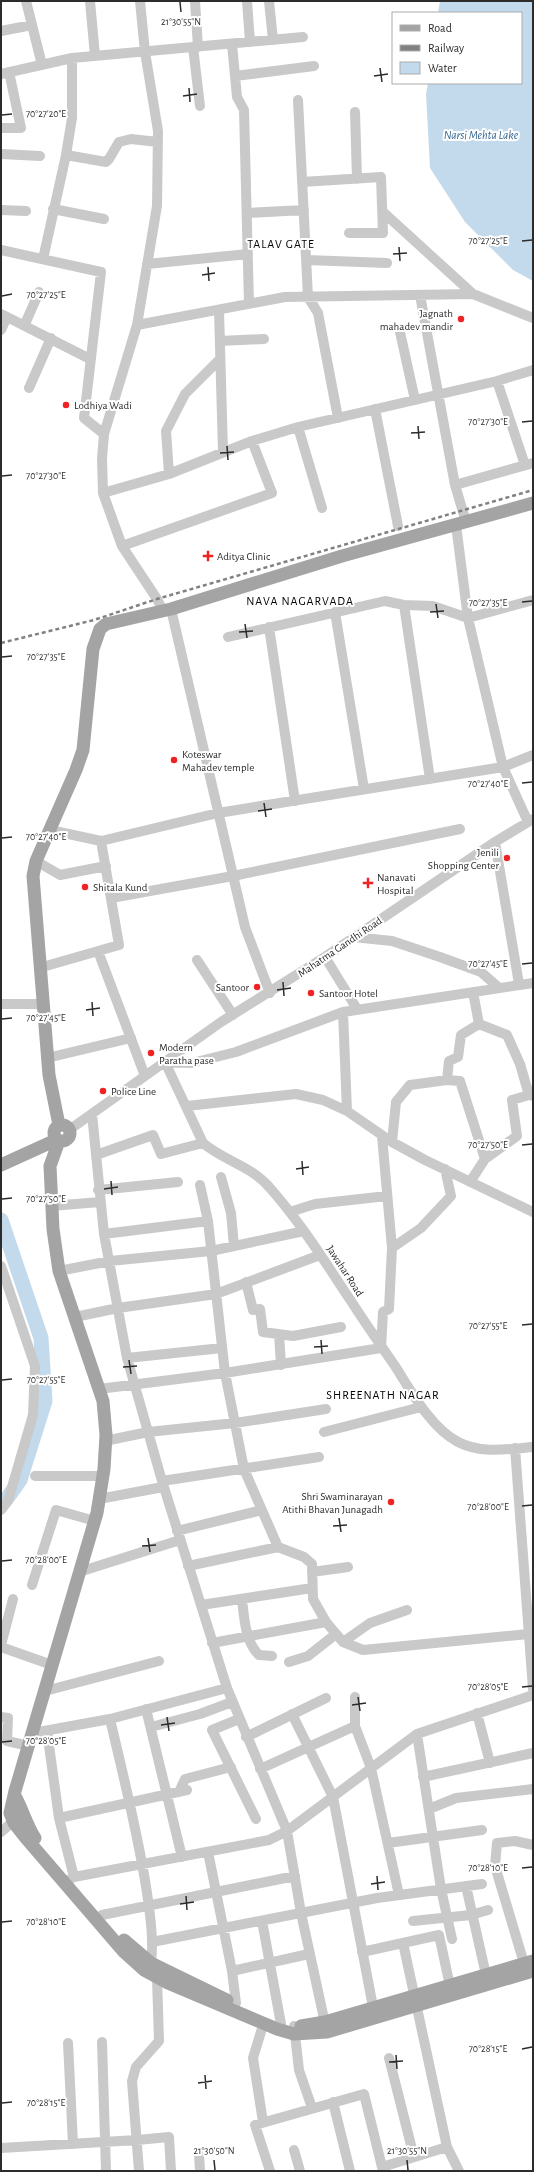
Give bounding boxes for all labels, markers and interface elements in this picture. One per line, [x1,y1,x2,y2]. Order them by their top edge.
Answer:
legend [392,12,522,84]
text: 21°30'55"N [161,17,201,27]
text: Road [428,22,452,34]
text: Railway [428,42,464,55]
text: Water [428,62,457,74]
text: 70°27'20"E [26,109,66,119]
water label: Narsi Mehta Lake [444,129,519,141]
text: 70°27'25"E [468,236,508,246]
district label: TALAV GATE [247,238,315,250]
text: 70°27'25"E [26,290,66,300]
place label: Jagnath mahadev mandir [380,308,453,332]
marker: Jagnath mahadev mandir [456,314,466,324]
marker: Lodhiya Wadi [61,400,71,410]
place label: Lodhiya Wadi [74,400,132,411]
text: 70°27'30"E [468,417,508,427]
text: 70°27'30"E [26,471,66,481]
marker: Aditya Clinic [202,550,214,562]
place label: Aditya Clinic [217,551,271,562]
district label: NAVA NAGARVADA [246,595,354,607]
text: 70°27'35"E [469,598,508,608]
text: 70°27'35"E [27,652,66,662]
place label: Koteswar Mahadev temple [182,749,254,773]
marker: Koteswar Mahadev temple [169,755,179,765]
text: 70°27'40"E [468,779,508,789]
text: 70°27'40"E [26,832,66,842]
place label: Jenili Shopping Center [428,847,499,871]
marker: Jenili Shopping Center [502,853,512,863]
place label: Nanavati Hospital [377,872,416,896]
marker: Nanavati Hospital [362,877,374,889]
marker: Shitala Kund [80,882,90,892]
place label: Shitala Kund [93,882,148,893]
street label: Mahatma Gandhi Road [296,915,384,979]
text: 70°27'45"E [468,959,508,969]
place label: Santoor [216,982,249,993]
marker: Santoor [252,982,262,992]
marker: Santoor Hotel [306,988,316,998]
place label: Santoor Hotel [319,988,378,999]
text: 70°27'45"E [26,1013,66,1023]
place label: Modern Paratha pase [159,1042,214,1066]
marker: Modern Paratha pase [146,1048,156,1058]
marker: Police Line [98,1086,108,1096]
place label: Police Line [111,1086,156,1097]
text: 70°27'50"E [468,1140,508,1150]
text: 70°27'50"E [26,1194,66,1204]
street label: Jawahar Road [324,1244,366,1299]
text: 70°27'55"E [469,1321,508,1331]
text: 70°27'55"E [27,1375,66,1385]
district label: SHREENATH NAGAR [326,1389,440,1401]
place label: Shri Swaminarayan Atithi Bhavan Junagadh [282,1491,383,1515]
marker: Shri Swaminarayan Atithi Bhavan Junagadh [386,1497,396,1507]
text: 70°28'00"E [467,1502,509,1512]
text: 70°28'00"E [25,1555,67,1565]
text: 70°28'05"E [468,1682,508,1692]
text: 70°28'05"E [26,1736,66,1746]
text: 70°28'10"E [468,1863,508,1873]
text: 70°28'10"E [26,1917,66,1927]
text: 70°28'15"E [469,2044,507,2054]
text: 70°28'15"E [27,2098,65,2108]
text: 21°30'50"N [193,2146,235,2156]
text: 21°30'55"N [387,2146,427,2156]

